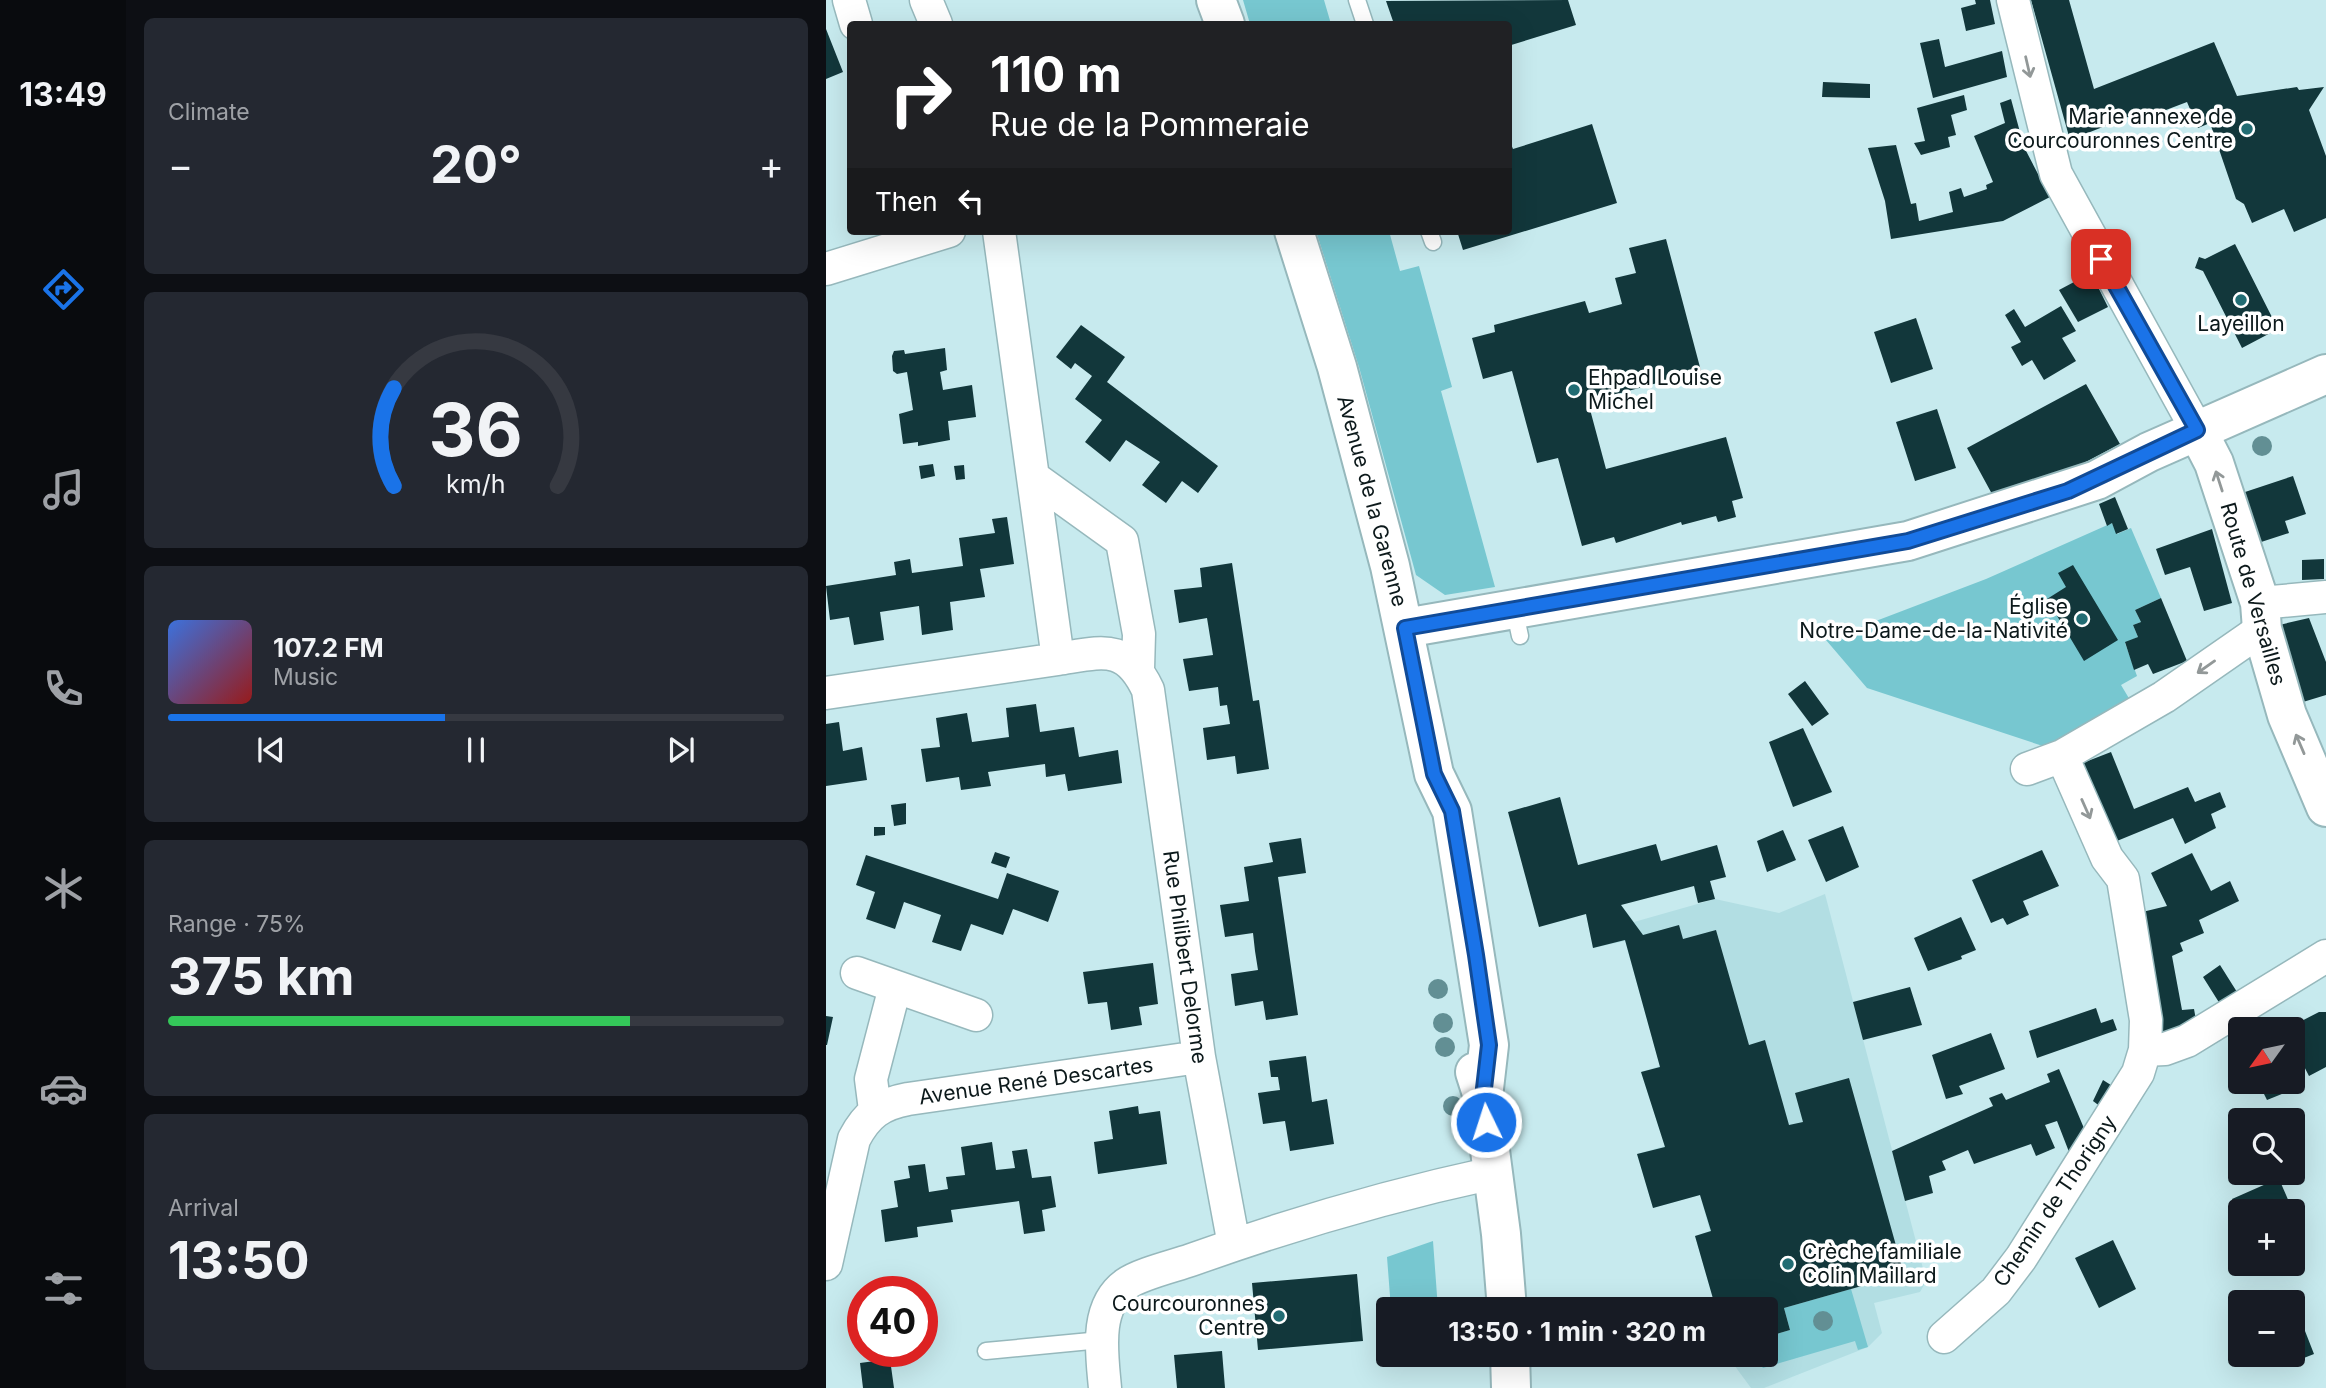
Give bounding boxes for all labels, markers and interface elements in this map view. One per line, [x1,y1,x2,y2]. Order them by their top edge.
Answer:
text: 110 m [990,45,1122,104]
icon: right [875,49,966,140]
one-way arrow [2022,55,2035,77]
text: 13:49 [19,75,107,114]
text: Climate [168,98,250,126]
place label: Marie annexe de Courcouronnes Centre [2007,104,2233,153]
text: Rue de la Pommeraie [990,105,1310,144]
marker: Marie annexe de Courcouronnes Centre [2239,121,2255,137]
text: 20° [430,133,522,196]
text: − [168,142,193,188]
text: + [759,142,784,188]
icon: left [952,182,990,220]
text: Then [875,186,938,217]
pin [2071,229,2131,289]
icon: arrive [2082,240,2120,278]
icon: directions [39,265,88,314]
marker: Layeillon [2233,292,2249,308]
place label: Layeillon [2197,311,2285,336]
place label: Ehpad Louise Michel [1588,365,1722,414]
marker: Ehpad Louise Michel [1566,382,1582,398]
text: 36 [429,385,523,474]
street label: Avenue de la Garenne [1332,392,1413,609]
icon: music [39,465,88,514]
text: km/h [446,469,506,499]
one-way arrow [2212,470,2225,492]
street label: Route de Versailles [2215,500,2292,688]
place label: Église Notre-Dame-de-la-Nativité [1799,593,2068,643]
marker: Église Notre-Dame-de-la-Nativité [2074,611,2090,627]
text: 107.2 FM [273,632,384,663]
one-way arrow [2197,660,2216,674]
text: Music [273,663,338,691]
icon: phone [39,664,88,713]
icon: previous [252,731,290,769]
icon: pause [457,731,495,769]
icon: next [662,731,700,769]
one-way arrow [2293,734,2306,756]
one-way arrow [2080,798,2093,820]
street label: Rue Philibert Delorme [1158,849,1213,1065]
icon: climate [39,864,88,913]
text: Range · 75% [168,910,306,938]
text: 375 km [168,945,354,1008]
north arrow [2228,1017,2305,1094]
map controls [2228,1017,2305,1367]
street label: Avenue René Descartes [917,1052,1155,1109]
icon: car [39,1064,88,1113]
position arrow [1449,1085,1523,1159]
button: search [2228,1108,2305,1185]
street label: Chemin de Thorigny [1988,1110,2121,1291]
text: Arrival [168,1194,239,1222]
button: + [2228,1199,2305,1276]
text: 13:50 [168,1229,310,1292]
place label: Crèche familiale Colin Maillard [1802,1239,1962,1288]
marker: Crèche familiale Colin Maillard [1780,1256,1796,1272]
icon: filters [39,1264,88,1313]
speed limit sign: 40 [847,1276,938,1367]
button: − [2228,1290,2305,1367]
place label: Courcouronnes Centre [1112,1291,1265,1340]
marker: Courcouronnes Centre [1271,1308,1287,1324]
text: 13:50 · 1 min · 320 m [1448,1316,1706,1347]

